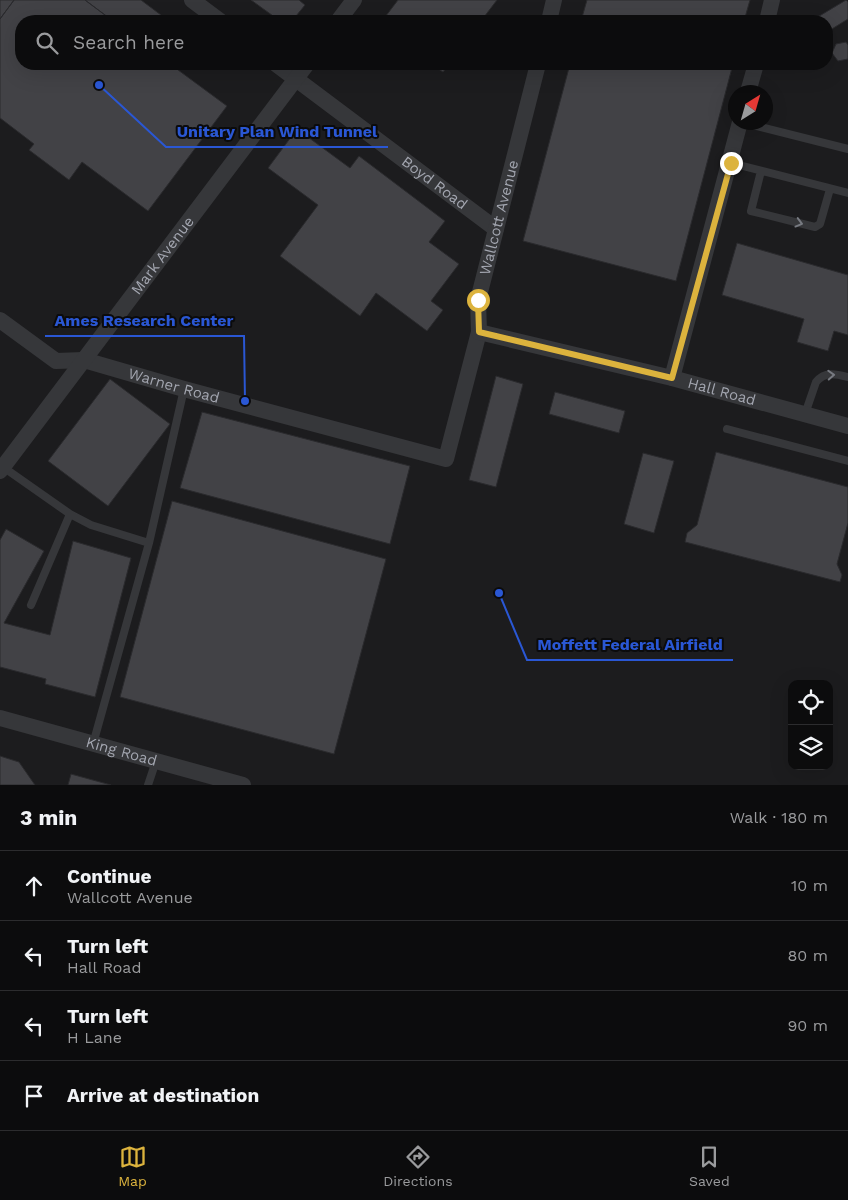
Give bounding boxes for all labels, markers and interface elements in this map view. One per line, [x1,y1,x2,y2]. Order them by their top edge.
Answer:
search box [15,15,833,70]
icon: search [33,29,61,57]
text: Search here [73,31,184,54]
north arrow [728,85,773,130]
callout: Unitary Plan Wind Tunnel [166,116,388,147]
text: Unitary Plan Wind Tunnel [177,122,378,141]
street label: Boyd Road [398,152,471,213]
route end [720,152,743,175]
street label: Wallcott Avenue [476,158,522,277]
street label: Mark Avenue [127,213,198,298]
one-way arrow [794,217,803,228]
route start [467,289,490,312]
callout: Ames Research Center [45,305,244,336]
text: Ames Research Center [55,311,234,330]
street label: Warner Road [126,364,222,407]
one-way arrow [828,370,836,381]
street label: Hall Road [686,374,758,409]
callout: Moffett Federal Airfield [527,629,733,660]
text: Moffett Federal Airfield [537,635,723,654]
map controls [788,680,833,770]
button: locate [788,680,833,725]
button: layers [788,725,833,770]
street label: King Road [84,733,159,770]
text: 3 min [20,805,77,830]
text: Walk · 180 m [730,808,828,827]
text: Continue [67,865,151,888]
icon: ahead [20,872,48,900]
text: 10 m [791,876,828,895]
text: Wallcott Avenue [67,888,193,907]
text: Turn left [67,935,148,958]
icon: left [20,942,48,970]
text: 80 m [787,946,828,965]
text: Hall Road [67,958,141,977]
text: Turn left [67,1005,148,1028]
icon: left [20,1012,48,1040]
text: 90 m [787,1016,828,1035]
text: H Lane [67,1028,122,1047]
icon: arrive [20,1082,48,1110]
text: Arrive at destination [67,1084,259,1107]
tab: Map [118,1143,147,1189]
tab: Directions [383,1143,453,1189]
tab: Saved [689,1143,730,1189]

